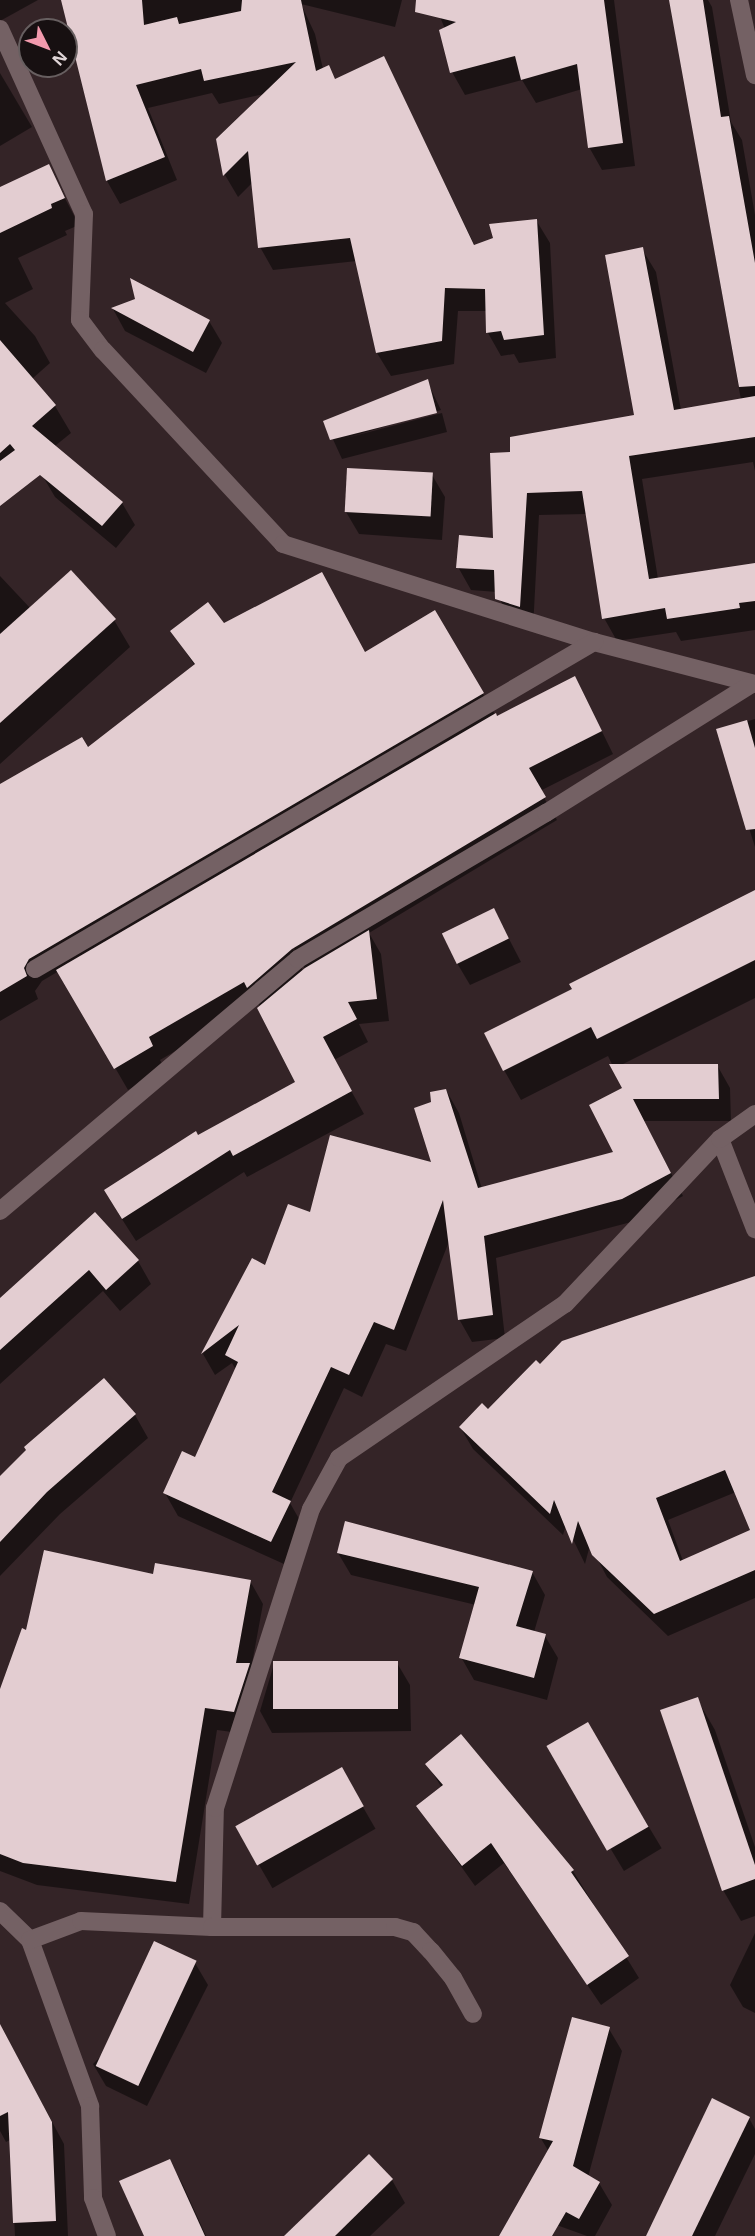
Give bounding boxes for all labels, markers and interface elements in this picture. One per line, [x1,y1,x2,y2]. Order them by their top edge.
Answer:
north arrow [18,18,78,78]
text: N [47,47,72,71]

